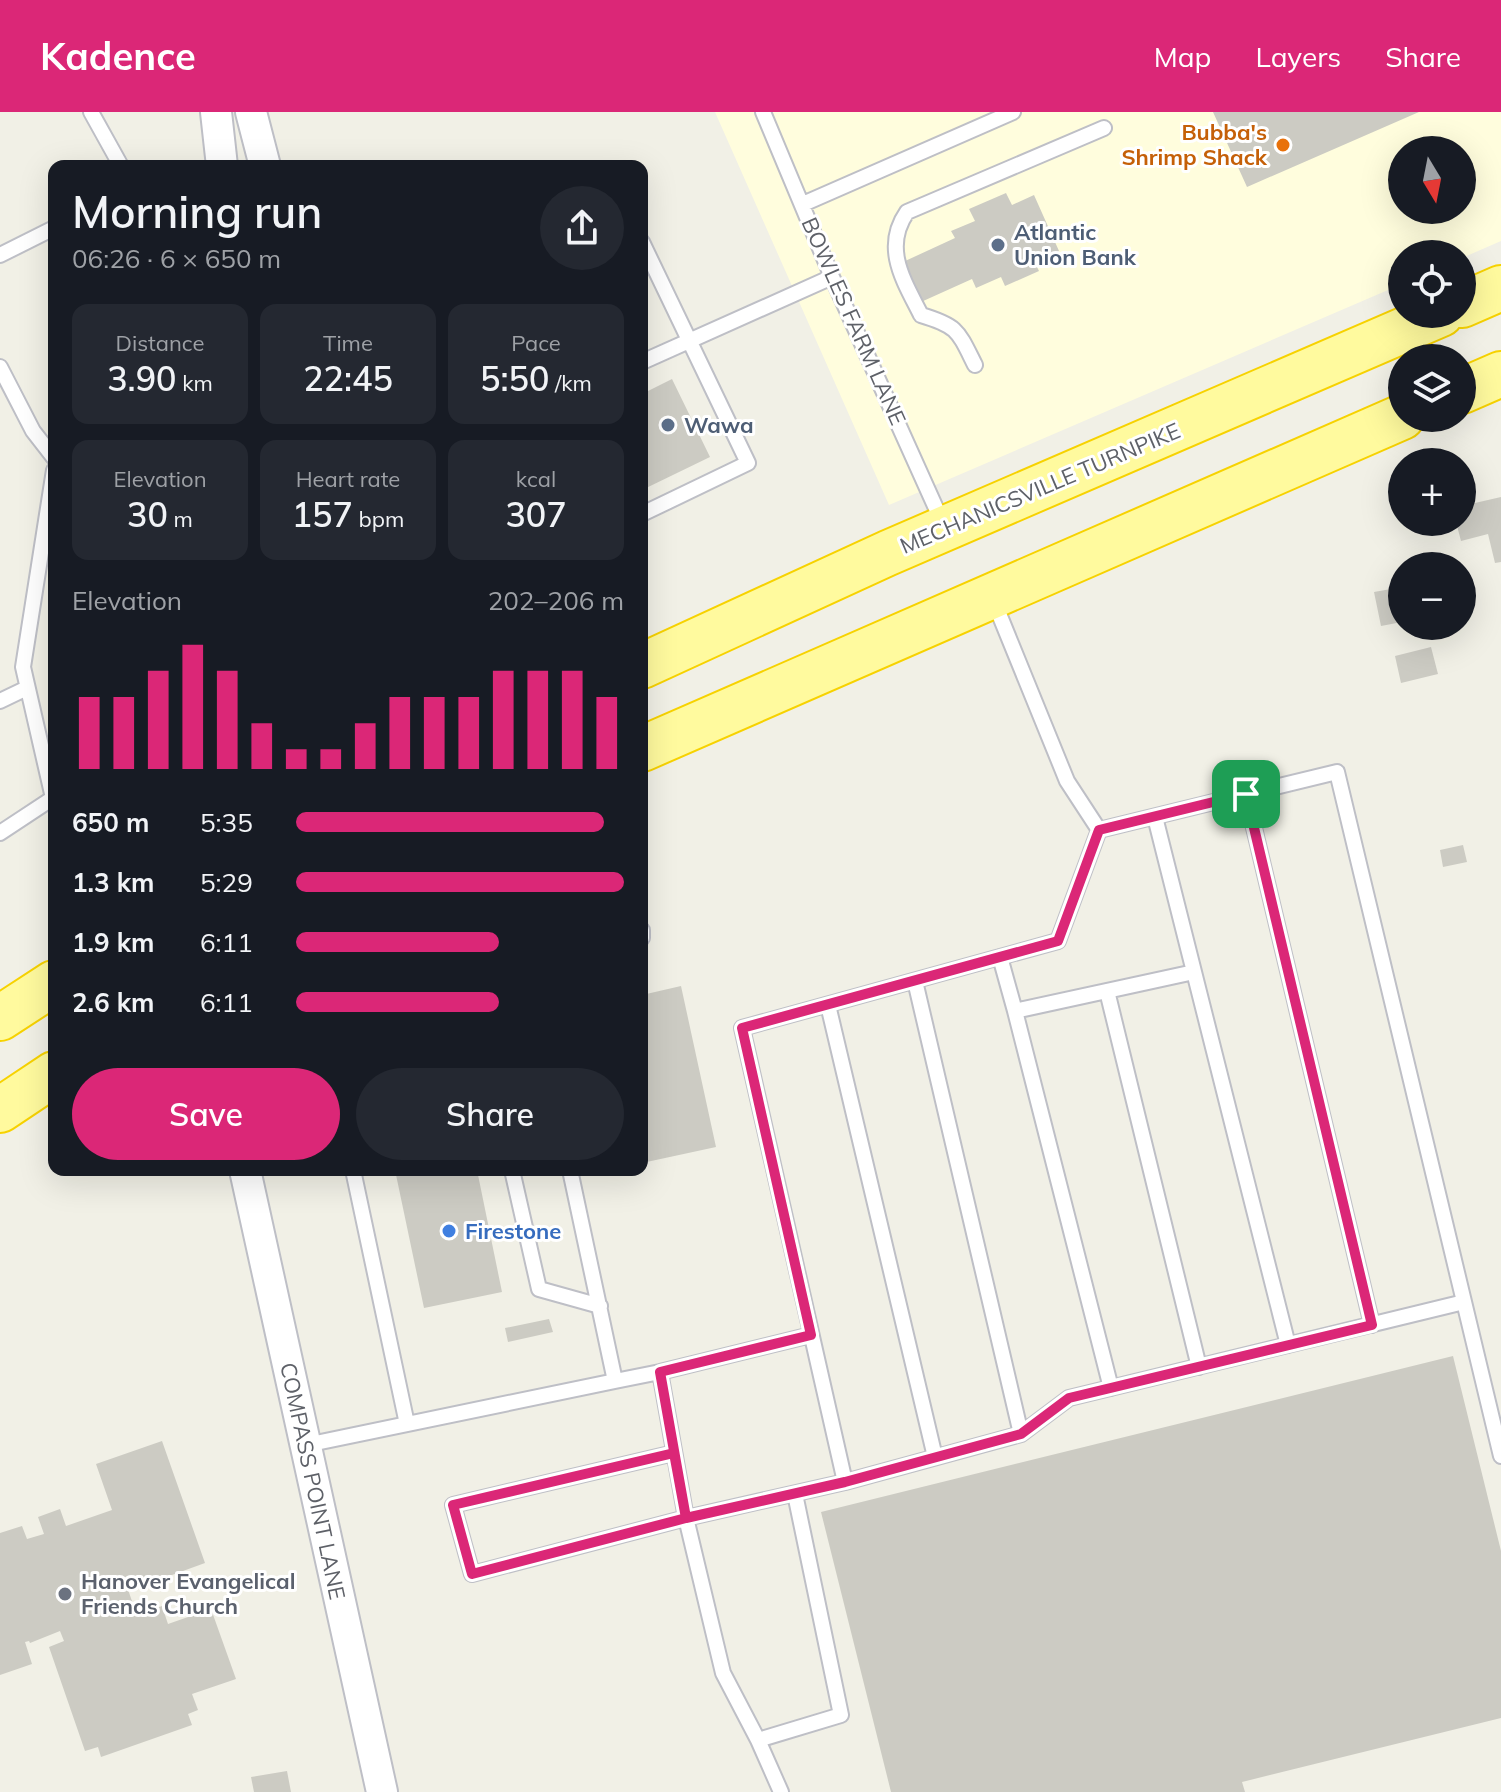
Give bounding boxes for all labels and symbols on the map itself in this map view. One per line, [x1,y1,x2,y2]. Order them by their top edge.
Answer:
place label: Bubba's Shrimp Shack [1121,118,1268,171]
marker: Bubba's Shrimp Shack [1274,136,1292,154]
north arrow [1388,136,1476,224]
street label: BOWLES FARM LANE [796,213,912,429]
place label: Atlantic Union Bank [1014,218,1137,271]
marker: Atlantic Union Bank [989,236,1007,254]
place label: Wawa [684,411,754,439]
marker: Wawa [659,416,677,434]
street label: MECHANICSVILLE TURNPIKE [896,416,1184,560]
pin [1212,760,1280,828]
place label: Firestone [465,1217,561,1245]
marker: Firestone [440,1222,458,1240]
street label: COMPASS POINT LANE [274,1360,352,1602]
place label: Hanover Evangelical Friends Church [81,1567,295,1620]
marker: Hanover Evangelical Friends Church [56,1585,74,1603]

